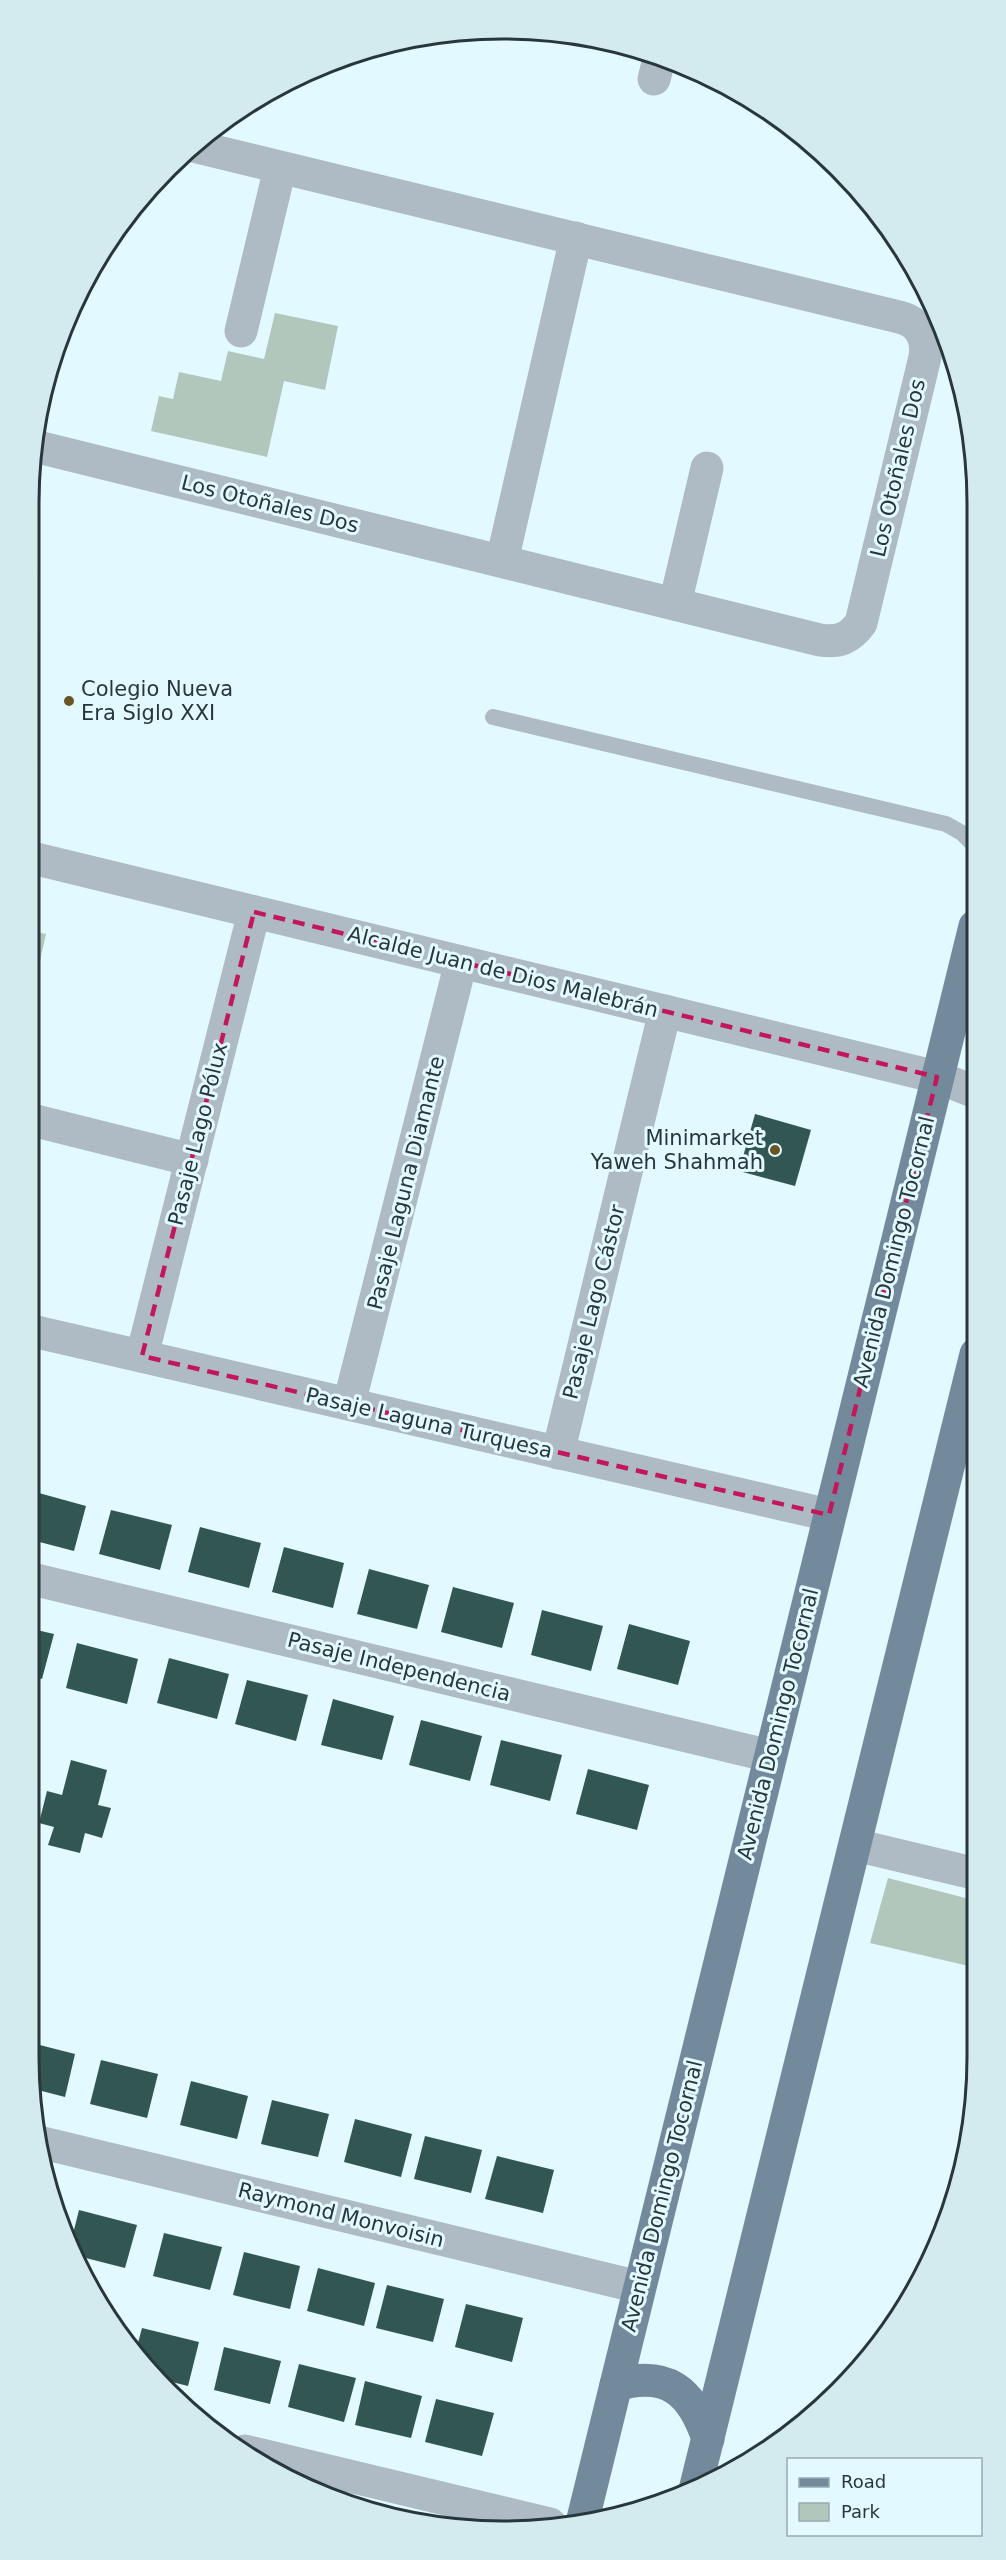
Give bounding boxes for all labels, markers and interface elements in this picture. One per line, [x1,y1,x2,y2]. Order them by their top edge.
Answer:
street label: Los Otoñales Dos [866,377,930,559]
street label: Los Otoñales Dos [179,470,361,538]
place label: Colegio Nueva Era Siglo XXI [81,677,233,725]
marker: Colegio Nueva Era Siglo XXI [62,694,76,708]
street label: Alcalde Juan de Dios Malebrán [345,922,661,1022]
street label: Pasaje Lago Pólux [164,1040,232,1228]
street label: Pasaje Laguna Diamante [363,1054,449,1312]
street label: Avenida Domingo Tocornal [849,1114,939,1390]
place label: Minimarket Yaweh Shahmah [590,1126,763,1174]
marker: Minimarket Yaweh Shahmah [768,1143,782,1157]
street label: Pasaje Lago Cástor [558,1202,630,1402]
street label: Pasaje Laguna Turquesa [303,1383,555,1463]
street label: Avenida Domingo Tocornal [733,1586,823,1862]
street label: Pasaje Independencia [285,1628,513,1706]
street label: Avenida Domingo Tocornal [617,2058,707,2334]
street label: Raymond Monvoisin [235,2178,447,2252]
legend [787,2458,982,2536]
text: Road [841,2471,886,2492]
text: Park [841,2501,880,2522]

